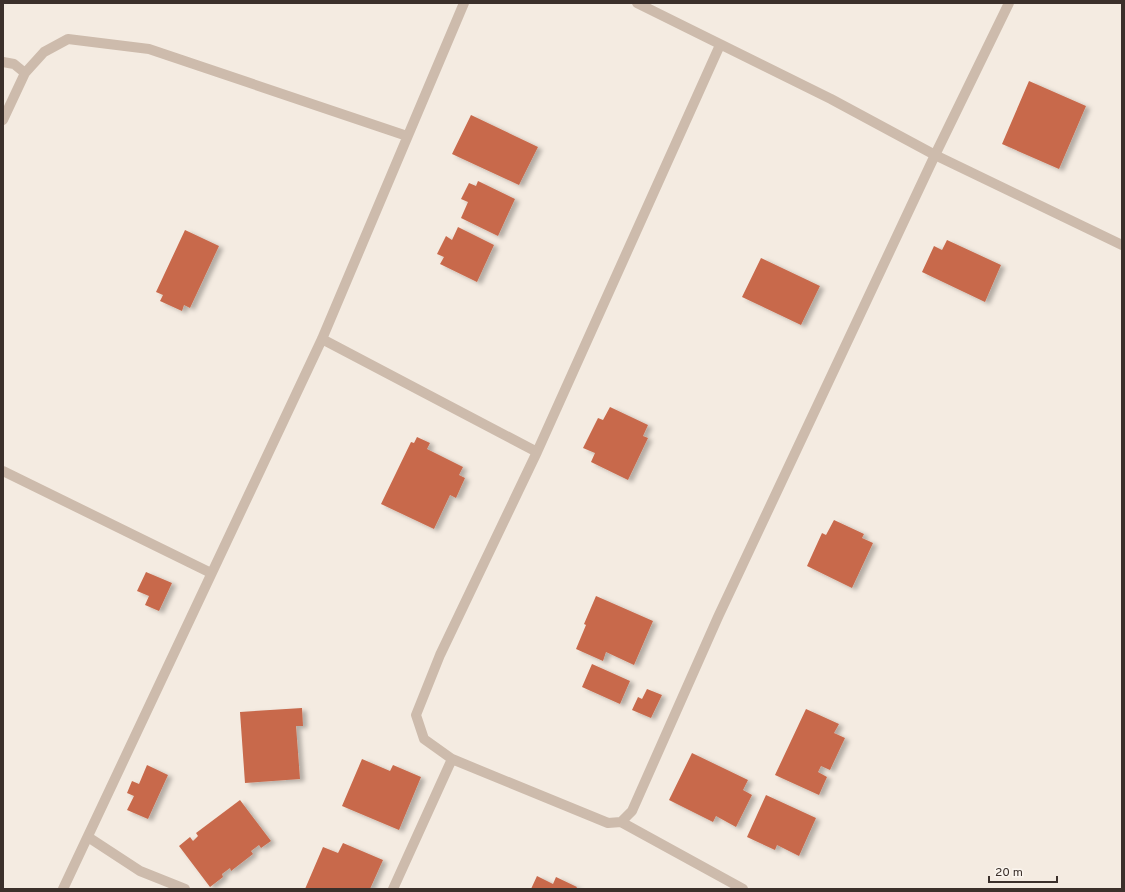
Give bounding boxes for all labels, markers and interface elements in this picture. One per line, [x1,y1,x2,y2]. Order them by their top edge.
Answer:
scale bar [989,858,1057,884]
text: 20 m [995,865,1023,881]

